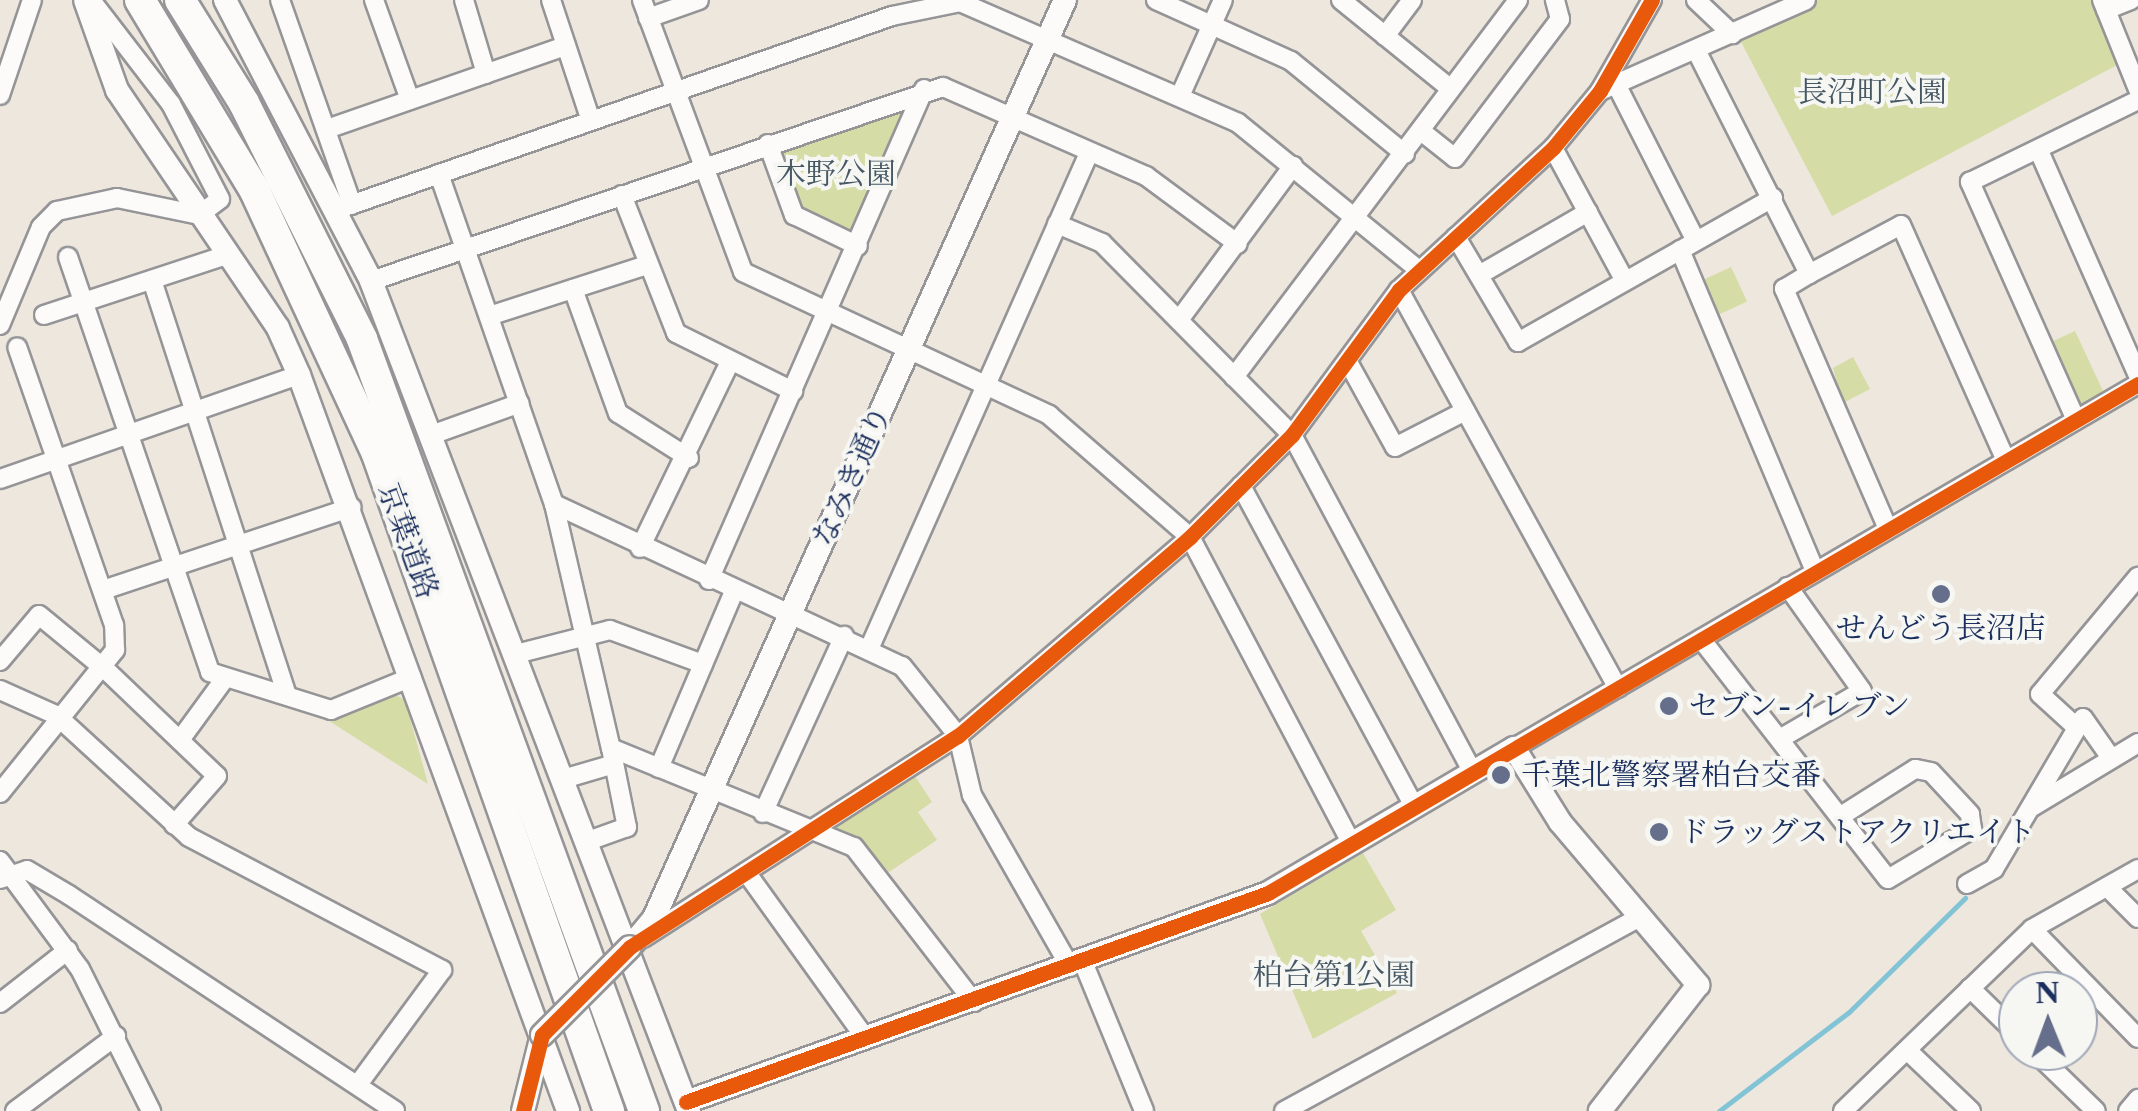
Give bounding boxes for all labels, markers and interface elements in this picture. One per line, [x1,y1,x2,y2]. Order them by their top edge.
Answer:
park label: 長沼町公園 [1797,74,1947,110]
park label: 木野公園 [776,156,896,192]
street label: なみき通り [805,400,899,552]
street label: 京葉道路 [371,478,445,604]
marker: せんどう長沼店 [1930,583,1952,605]
place label: せんどう長沼店 [1836,610,2046,646]
place label: セブン-イレブン [1689,688,1913,724]
marker: セブン-イレブン [1658,695,1680,717]
place label: 千葉北警察署柏台交番 [1521,757,1821,793]
marker: 千葉北警察署柏台交番 [1490,764,1512,786]
place label: ドラッグストアクリエイト [1679,814,2039,850]
marker: ドラッグストアクリエイト [1648,821,1670,843]
park label: 柏台第1公園 [1253,957,1415,993]
north arrow [1998,971,2098,1071]
text: N [2035,976,2060,1010]

